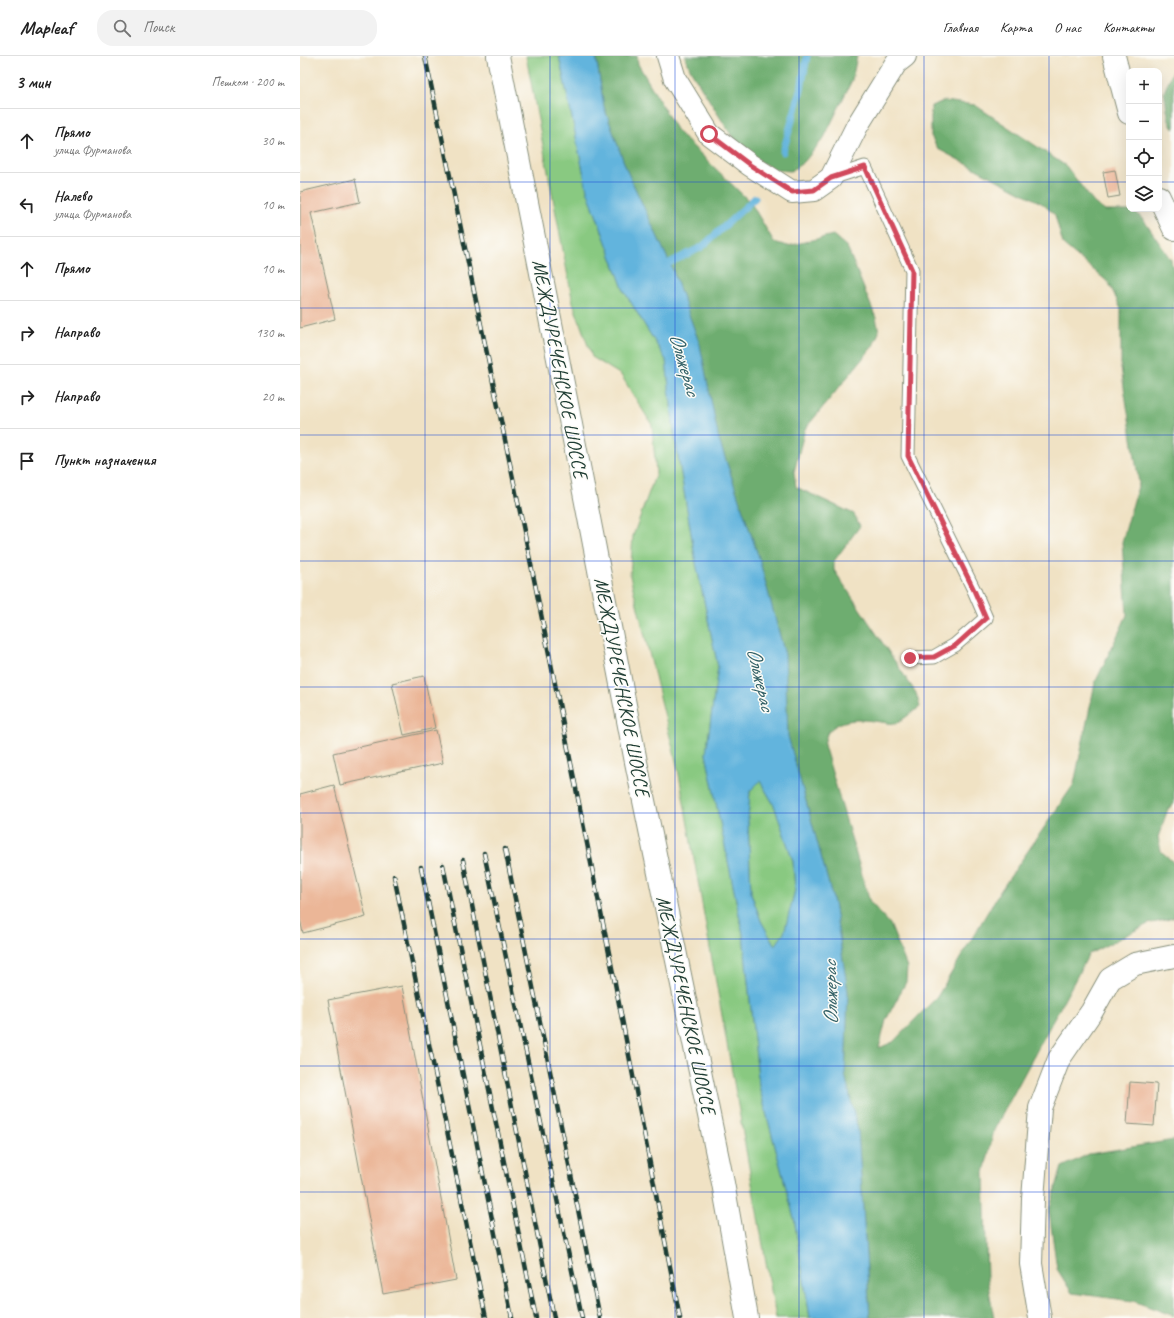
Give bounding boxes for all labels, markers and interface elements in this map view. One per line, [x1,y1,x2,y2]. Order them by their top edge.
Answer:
search box [97,10,377,46]
text: Mapleaf [20,16,73,40]
icon: search [111,17,133,39]
text: Поиск [143,18,175,37]
text: Главная [943,19,978,36]
text: Карта [1000,19,1032,36]
text: О нас [1054,19,1081,36]
text: Контакты [1103,19,1154,36]
map controls [1126,68,1162,212]
button: + [1126,68,1162,104]
text: 3 мин [16,72,51,93]
text: Пешком · 200 m [211,74,284,90]
button: − [1126,104,1162,140]
text: Прямо [54,123,90,142]
route start [700,125,718,143]
icon: ahead [16,130,38,152]
text: 30 m [262,133,284,149]
button: locate [1126,140,1162,176]
text: улица Фурманова [54,142,131,158]
button: layers [1126,176,1162,212]
text: Налево [54,187,92,206]
icon: left [16,194,38,216]
text: 10 m [262,197,284,213]
text: улица Фурманова [54,206,131,222]
street label: МЕЖДУРЕЧЕНСКОЕ ШОССЕ [526,257,594,484]
icon: ahead [16,258,38,280]
text: Прямо [54,259,90,278]
text: 10 m [262,261,284,277]
icon: right [16,322,38,344]
text: Направо [54,323,100,342]
text: 130 m [256,325,284,341]
water label: Ольжерас [664,330,707,401]
icon: right [16,386,38,408]
text: Направо [54,387,100,406]
text: 20 m [262,389,284,405]
icon: arrive [16,450,38,472]
text: Пункт назначения [54,451,156,470]
street label: МЕЖДУРЕЧЕНСКОЕ ШОССЕ [588,575,656,802]
water label: Ольжерас [741,645,781,715]
route end [901,649,919,667]
street label: МЕЖДУРЕЧЕНСКОЕ ШОССЕ [651,894,722,1119]
water label: Ольжерас [816,958,844,1025]

